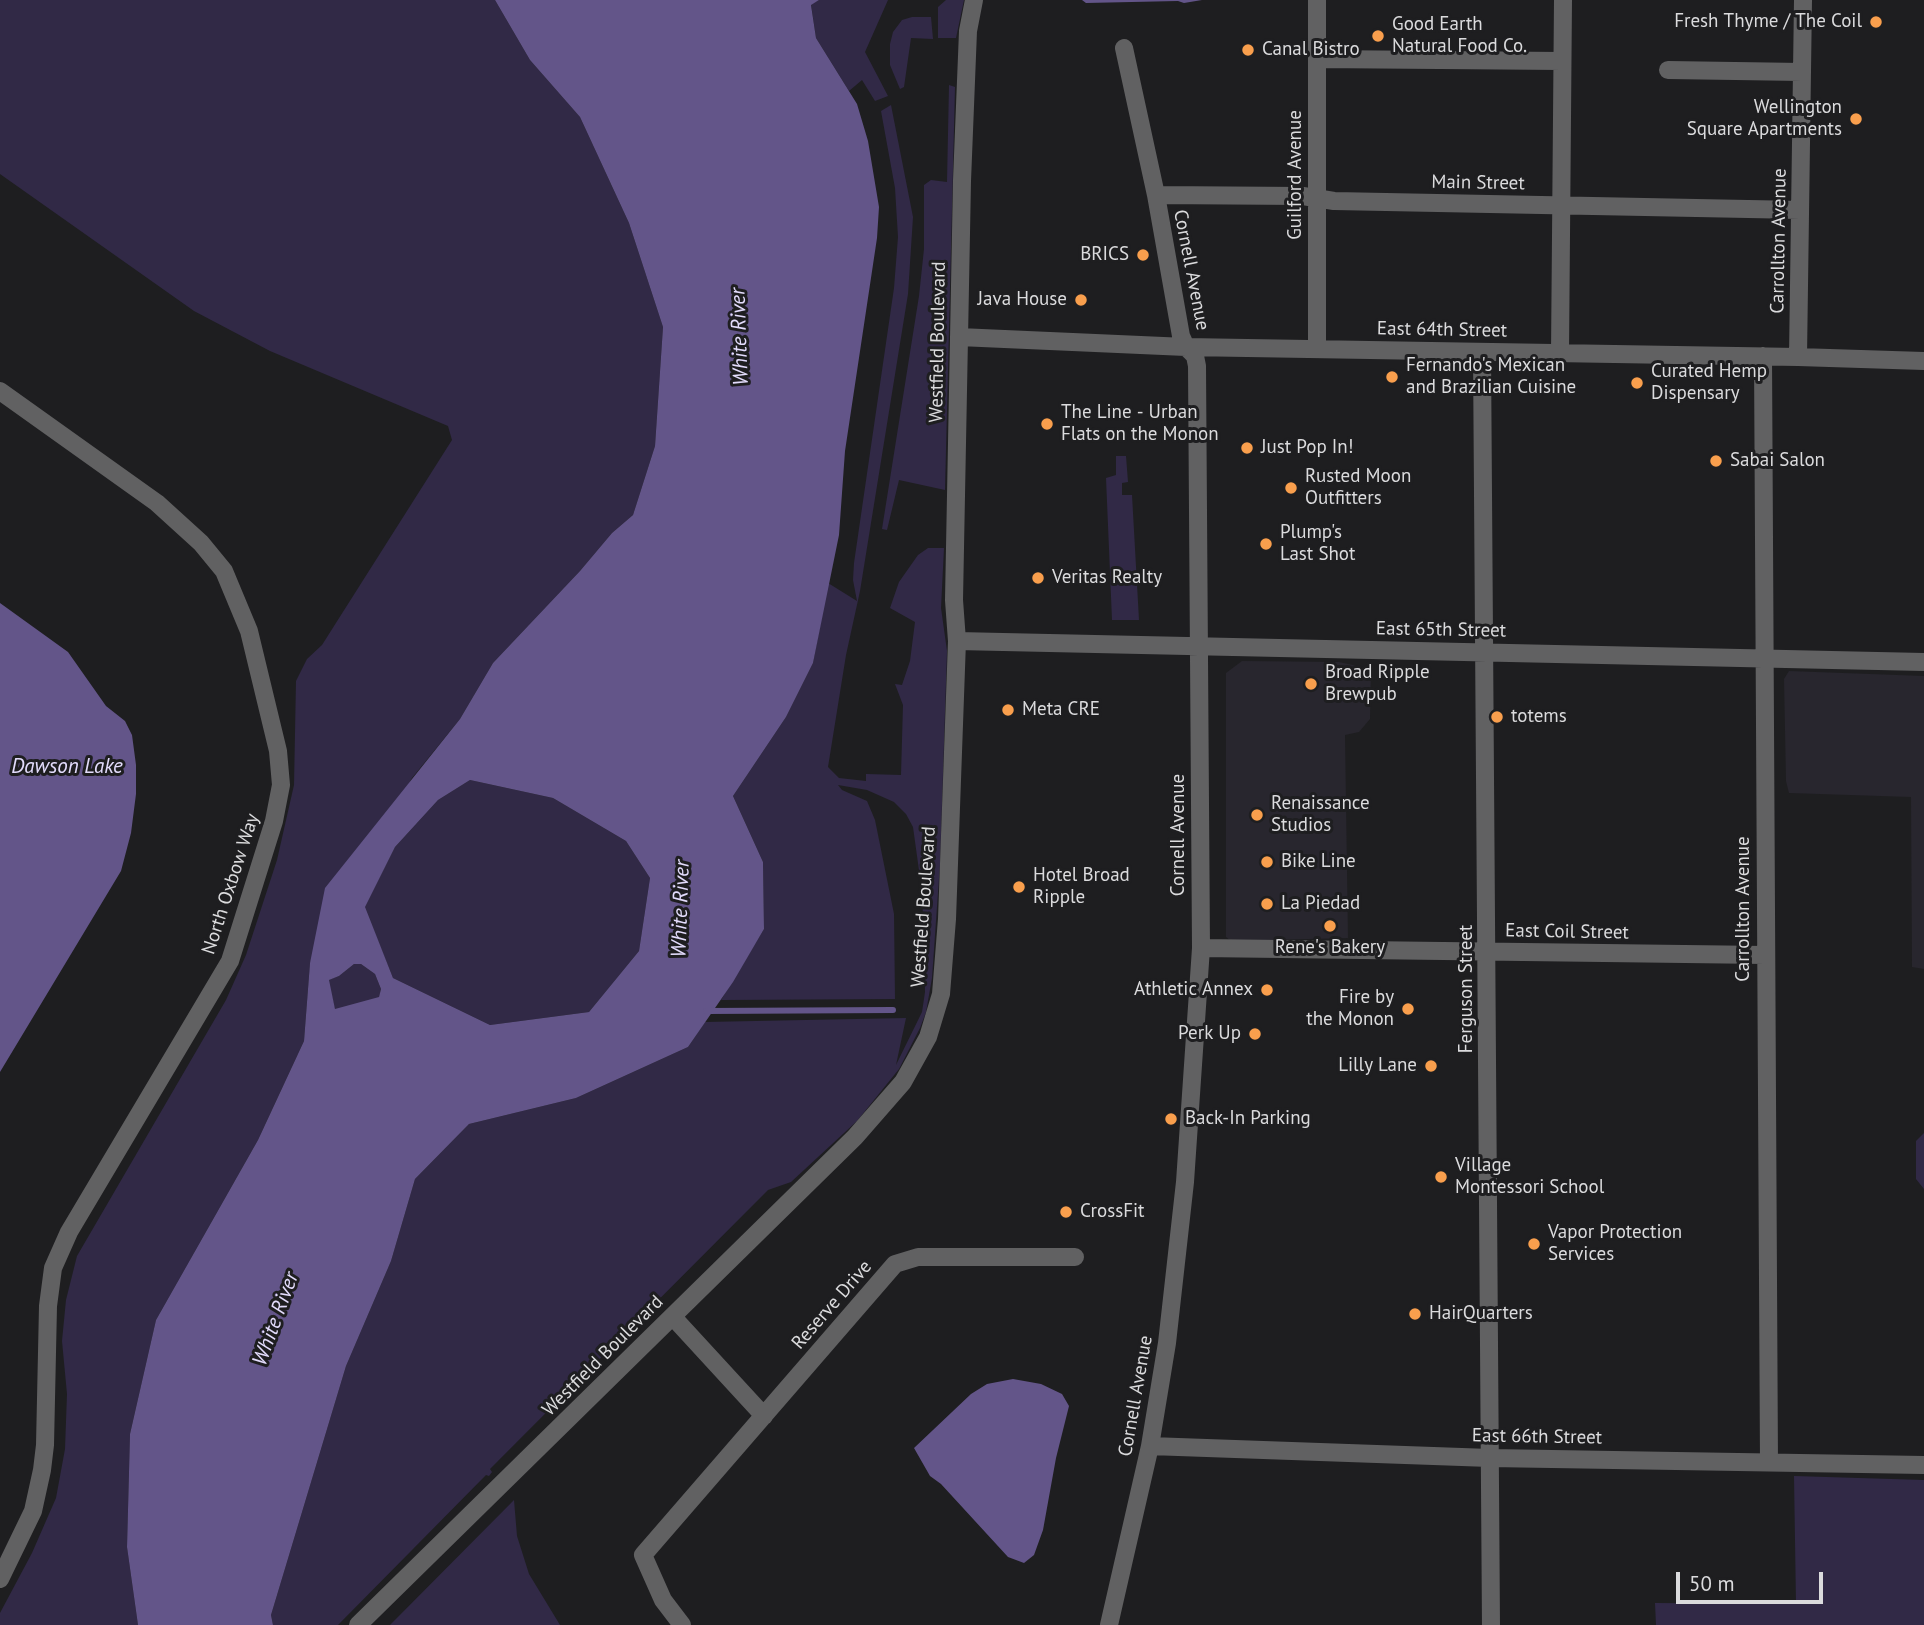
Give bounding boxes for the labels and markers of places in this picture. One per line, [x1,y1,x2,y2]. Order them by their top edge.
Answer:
place label: Fresh Thyme / The Coil [1674,11,1862,33]
place label: Good Earth Natural Food Co. [1392,14,1527,58]
marker: Fresh Thyme / The Coil [1868,14,1884,30]
marker: Good Earth Natural Food Co. [1370,28,1386,44]
place label: Canal Bistro [1262,39,1360,61]
marker: Canal Bistro [1240,42,1256,58]
place label: Wellington Square Apartments [1687,97,1842,141]
marker: Wellington Square Apartments [1848,111,1864,127]
place label: BRICS [1080,244,1129,266]
marker: BRICS [1135,247,1151,263]
place label: Java House [978,289,1067,311]
marker: Java House [1073,292,1089,308]
place label: Fernando's Mexican and Brazilian Cuisine [1406,355,1576,399]
place label: Curated Hemp Dispensary [1651,361,1767,405]
marker: Fernando's Mexican and Brazilian Cuisine [1384,369,1400,385]
marker: Curated Hemp Dispensary [1629,375,1645,391]
place label: The Line - Urban Flats on the Monon [1061,402,1219,446]
marker: The Line - Urban Flats on the Monon [1039,416,1055,432]
place label: Just Pop In! [1261,437,1353,459]
marker: Just Pop In! [1239,440,1255,456]
place label: Sabai Salon [1730,450,1825,472]
marker: Sabai Salon [1708,453,1724,469]
place label: Rusted Moon Outfitters [1305,466,1411,510]
marker: Rusted Moon Outfitters [1283,480,1299,496]
place label: Plump's Last Shot [1280,522,1355,566]
marker: Plump's Last Shot [1258,536,1274,552]
place label: Veritas Realty [1052,567,1162,589]
marker: Veritas Realty [1030,570,1046,586]
place label: Broad Ripple Brewpub [1325,662,1430,706]
marker: Broad Ripple Brewpub [1303,676,1319,692]
place label: Meta CRE [1022,699,1100,721]
marker: Meta CRE [1000,702,1016,718]
place label: totems [1511,706,1567,728]
marker: totems [1489,709,1505,725]
place label: Renaissance Studios [1271,793,1370,837]
marker: Renaissance Studios [1249,807,1265,823]
place label: Bike Line [1281,851,1356,873]
marker: Bike Line [1259,854,1275,870]
place label: Hotel Broad Ripple [1033,865,1130,909]
marker: Hotel Broad Ripple [1011,879,1027,895]
place label: La Piedad [1281,893,1360,915]
marker: La Piedad [1259,896,1275,912]
marker: Rene's Bakery [1322,918,1338,934]
place label: Rene's Bakery [1275,937,1385,959]
place label: Athletic Annex [1134,979,1253,1001]
marker: Athletic Annex [1259,982,1275,998]
place label: Fire by the Monon [1306,987,1394,1031]
marker: Fire by the Monon [1400,1001,1416,1017]
place label: Perk Up [1178,1023,1241,1045]
marker: Perk Up [1247,1026,1263,1042]
place label: Lilly Lane [1338,1055,1417,1077]
marker: Lilly Lane [1423,1058,1439,1074]
place label: Back-In Parking [1185,1108,1311,1130]
marker: Back-In Parking [1163,1111,1179,1127]
place label: Village Montessori School [1455,1155,1604,1199]
marker: Village Montessori School [1433,1169,1449,1185]
place label: CrossFit [1080,1201,1145,1223]
marker: CrossFit [1058,1204,1074,1220]
place label: Vapor Protection Services [1548,1222,1682,1266]
marker: Vapor Protection Services [1526,1236,1542,1252]
place label: HairQuarters [1429,1303,1533,1325]
marker: HairQuarters [1407,1306,1423,1322]

